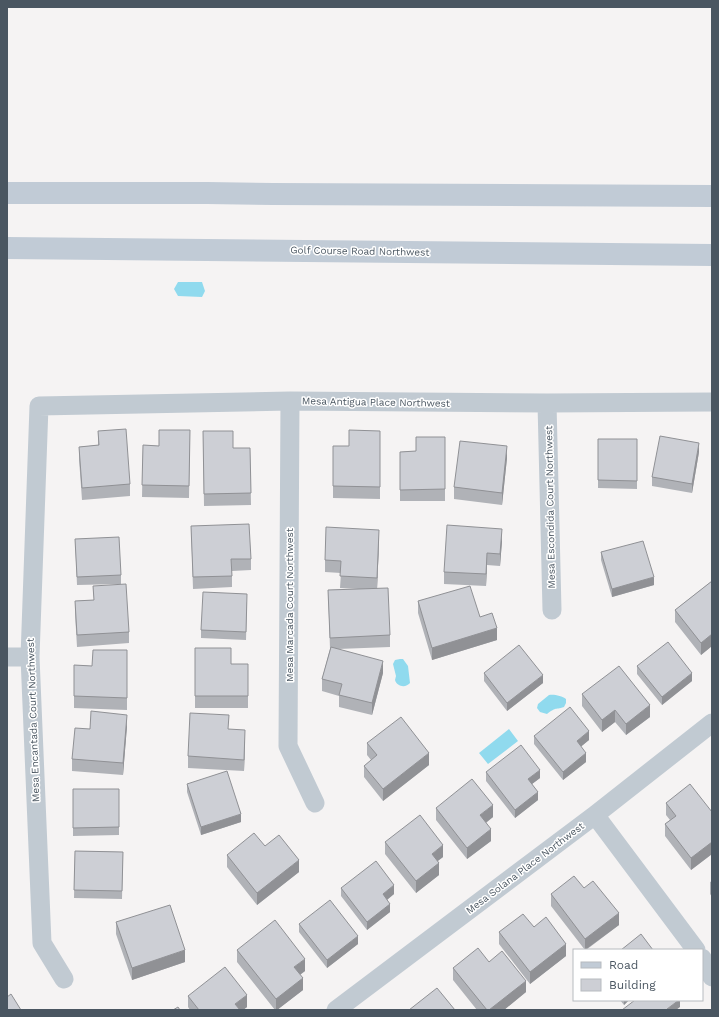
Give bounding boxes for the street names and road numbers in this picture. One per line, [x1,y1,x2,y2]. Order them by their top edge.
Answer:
street label: Golf Course Road Northwest [290,244,430,258]
street label: Mesa Antigua Place Northwest [302,395,451,409]
street label: Mesa Escondida Court Northwest [543,425,557,589]
street label: Mesa Marcada Court Northwest [284,527,295,682]
street label: Mesa Encantada Court Northwest [25,637,41,802]
street label: Mesa Solana Place Northwest [464,820,587,916]

